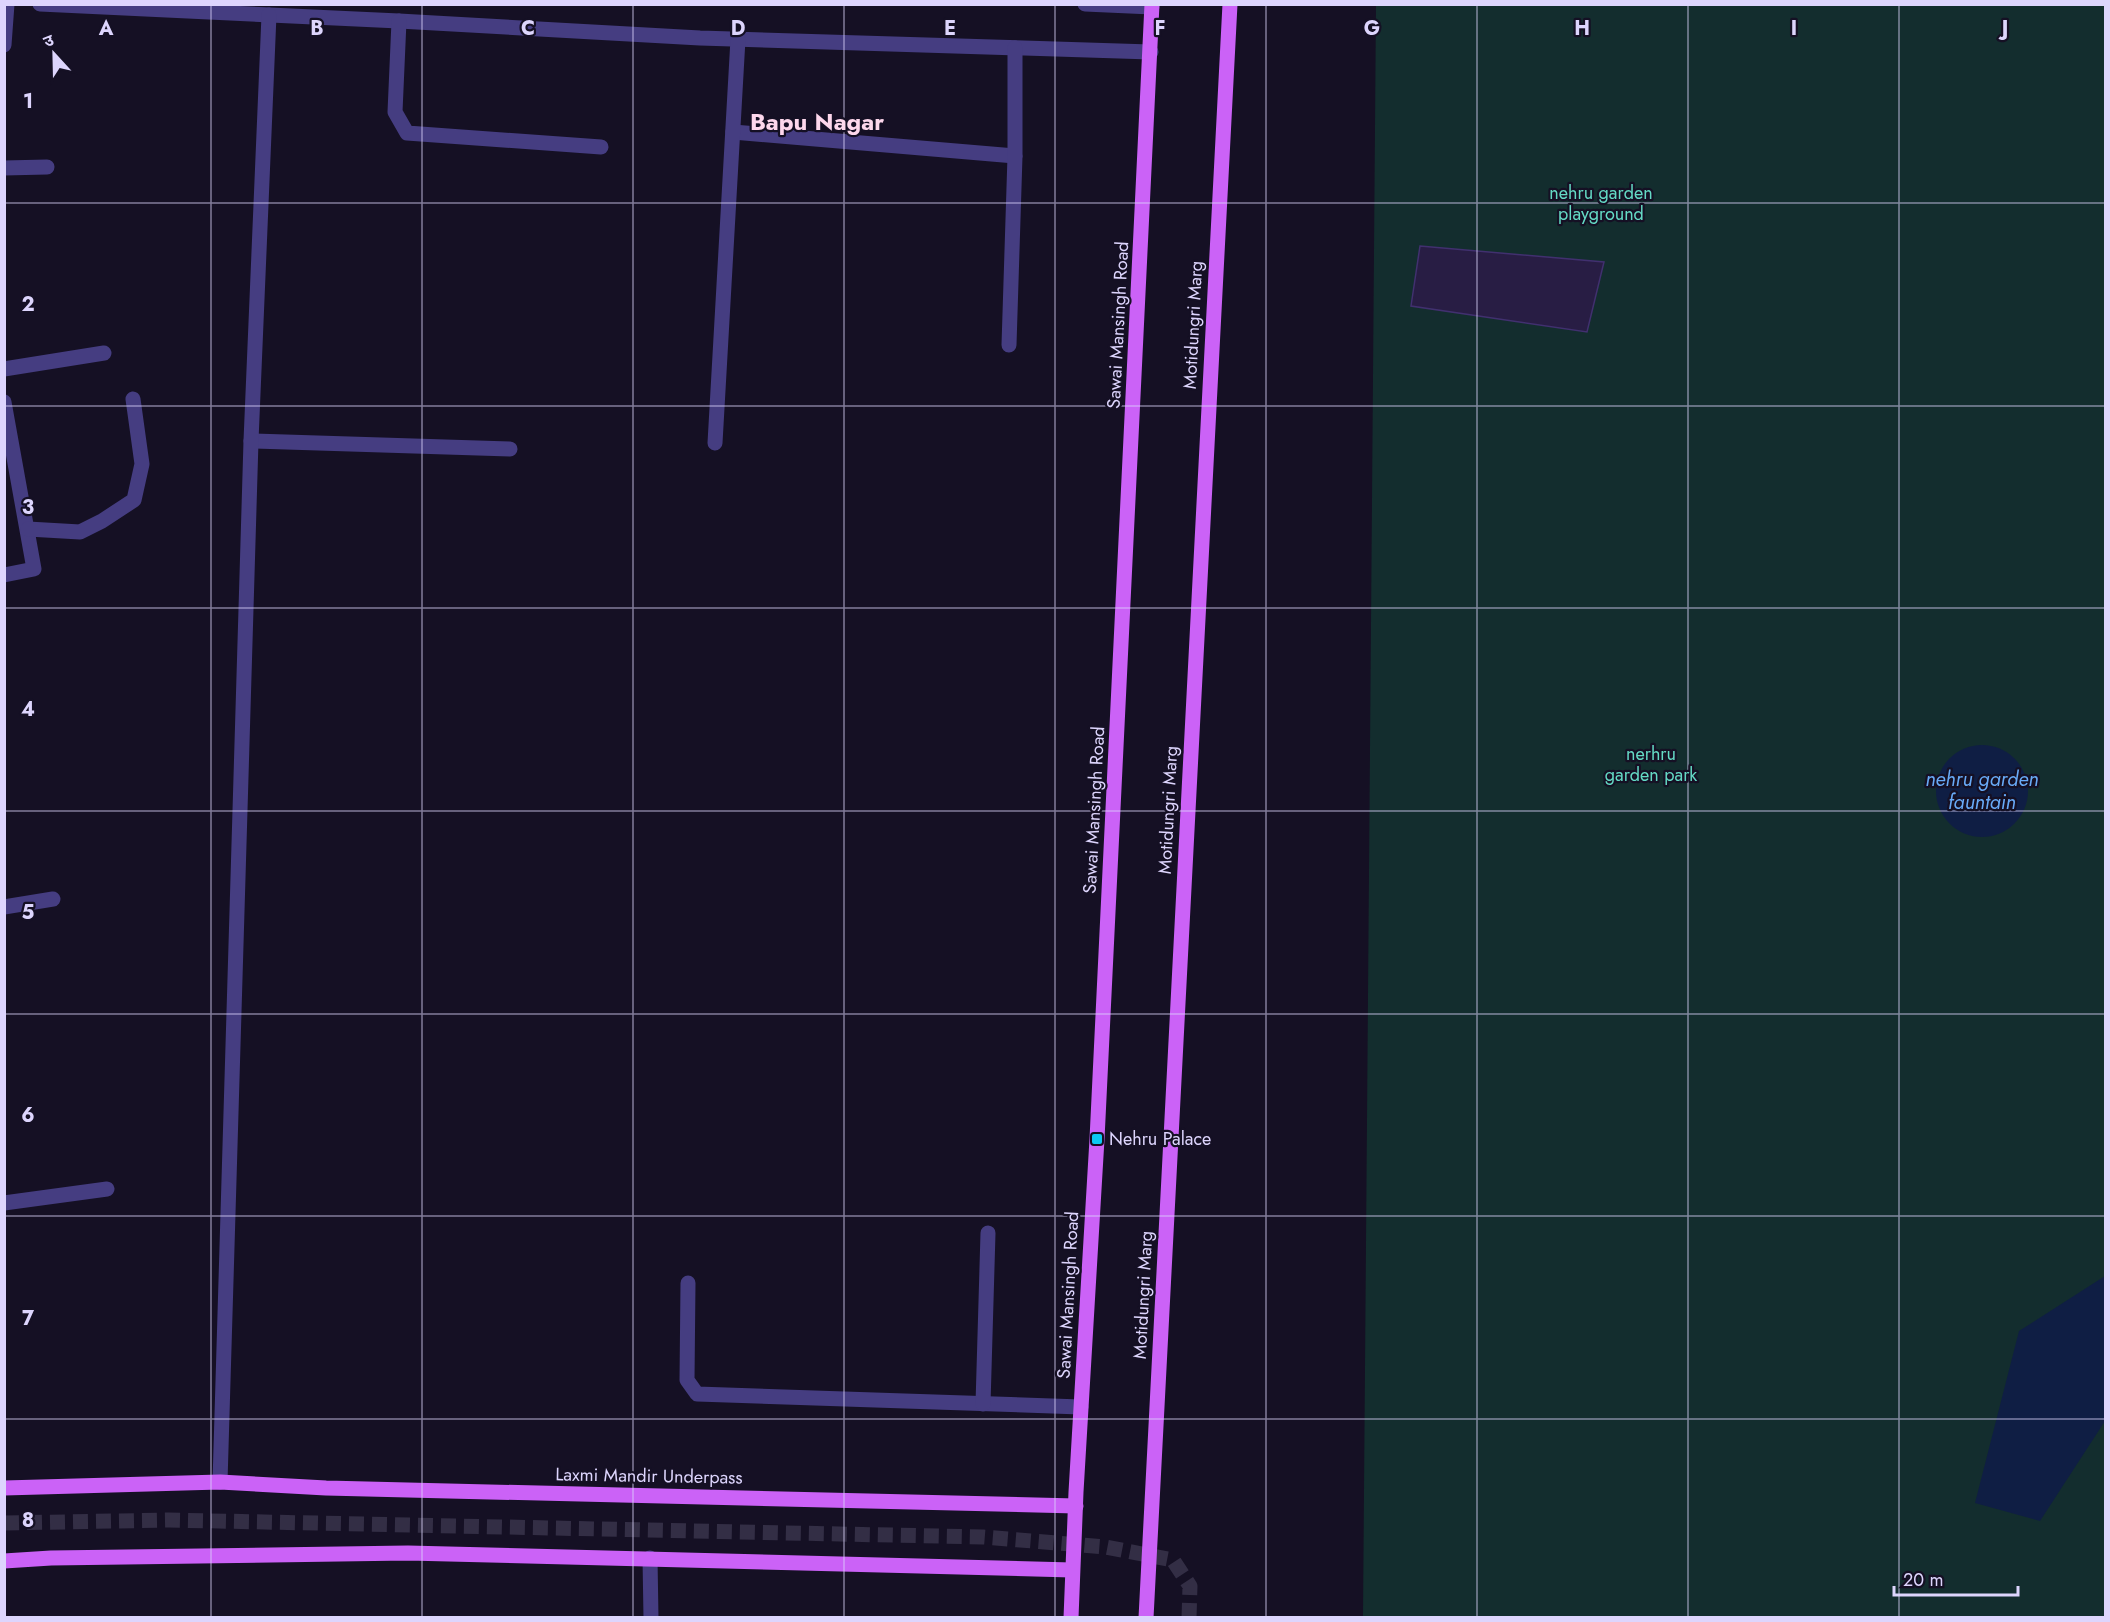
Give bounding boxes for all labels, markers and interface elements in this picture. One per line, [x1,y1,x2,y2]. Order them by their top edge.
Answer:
text: A [98,14,114,43]
text: B [310,14,324,43]
text: C [521,14,535,43]
text: D [731,14,745,43]
text: E [944,14,956,43]
text: F [1154,14,1166,43]
text: G [1364,14,1380,43]
text: H [1574,14,1590,43]
text: I [1791,14,1797,43]
text: J [1998,14,2008,43]
north arrow [24,24,84,84]
text: उ [40,28,58,53]
text: 1 [23,87,33,116]
district label: Bapu Nagar [750,104,884,139]
park label: nehru garden playground [1549,180,1653,227]
street label: Sawai Mansingh Road [1101,241,1135,409]
street label: Motidungri Marg [1177,260,1209,390]
text: 2 [21,290,35,319]
text: 3 [22,493,34,522]
text: 4 [21,695,35,724]
street label: Sawai Mansingh Road [1077,726,1111,894]
park label: nerhru garden park [1605,741,1697,788]
street label: Motidungri Marg [1152,745,1184,875]
water label: nehru garden fauntain [1925,765,2039,817]
text: 5 [22,898,35,927]
text: 6 [21,1101,35,1130]
place label: Nehru Palace [1109,1126,1211,1152]
marker: Nehru Palace [1090,1132,1104,1146]
street label: Sawai Mansingh Road [1051,1211,1085,1379]
street label: Motidungri Marg [1127,1230,1159,1360]
text: 7 [22,1304,35,1333]
street label: Laxmi Mandir Underpass [555,1461,743,1491]
text: 8 [22,1506,34,1535]
scale bar [1894,1559,2018,1597]
text: 20 m [1903,1567,1943,1593]

